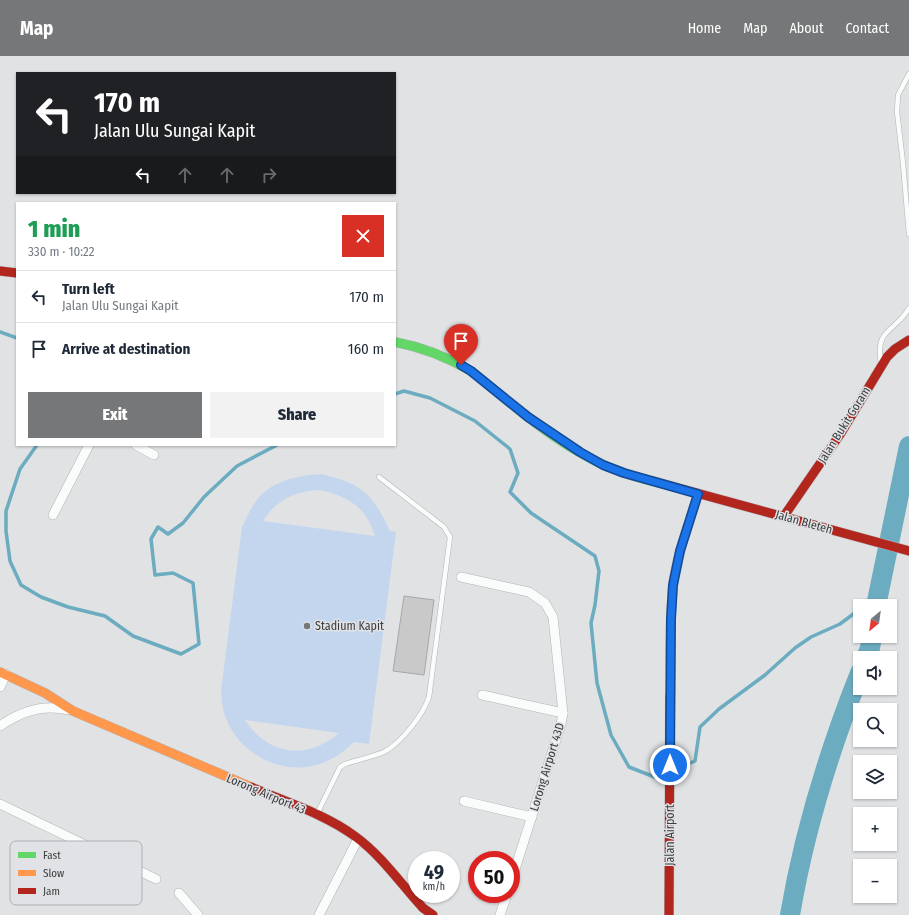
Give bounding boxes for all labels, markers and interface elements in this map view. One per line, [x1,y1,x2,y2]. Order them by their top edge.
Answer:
text: Map [20,17,53,40]
text: Home [688,20,721,37]
text: Map [743,20,767,37]
text: About [789,20,824,37]
text: Contact [846,20,889,37]
text: 170 m [94,86,160,119]
icon: left [28,88,80,140]
text: Jalan Ulu Sungai Kapit [94,120,255,142]
icon: left [132,164,154,186]
icon: ahead [174,164,196,186]
icon: ahead [216,164,238,186]
icon: right [258,164,280,186]
text: 1 min [28,215,80,243]
button: close [342,215,384,257]
text: 330 m · 10:22 [28,244,94,259]
text: Turn left [62,280,115,298]
icon: left [28,286,50,308]
text: 170 m [349,288,384,306]
text: Jalan Ulu Sungai Kapit [62,298,179,313]
pin [444,324,478,365]
icon: arrive [450,330,472,352]
icon: arrive [28,338,50,360]
text: Arrive at destination [62,340,190,358]
text: 160 m [348,340,384,358]
street label: Jalan Bukit Goram [815,384,873,466]
button: Exit [28,392,202,438]
button: Share [210,392,384,438]
street label: Jalan Bleteh [774,507,834,537]
north arrow [853,599,897,643]
map controls [853,599,897,903]
place label: Stadium Kapit [315,619,384,633]
marker: Stadium Kapit [302,621,312,631]
button: sound [853,651,897,695]
button: search [853,703,897,747]
street label: Lorong Airport 43D [527,721,567,813]
position arrow [649,744,691,786]
button: layers [853,755,897,799]
street label: Lorong Airport 43 [224,771,308,817]
street label: Jalan Airport [663,804,677,866]
button: + [853,807,897,851]
legend [10,841,142,905]
text: Fast [43,849,61,862]
speed limit sign: 50 [468,851,520,903]
button: − [853,859,897,903]
text: 49 [424,860,444,884]
text: Slow [43,867,64,880]
text: km/h [423,881,445,893]
text: Jam [43,885,60,898]

